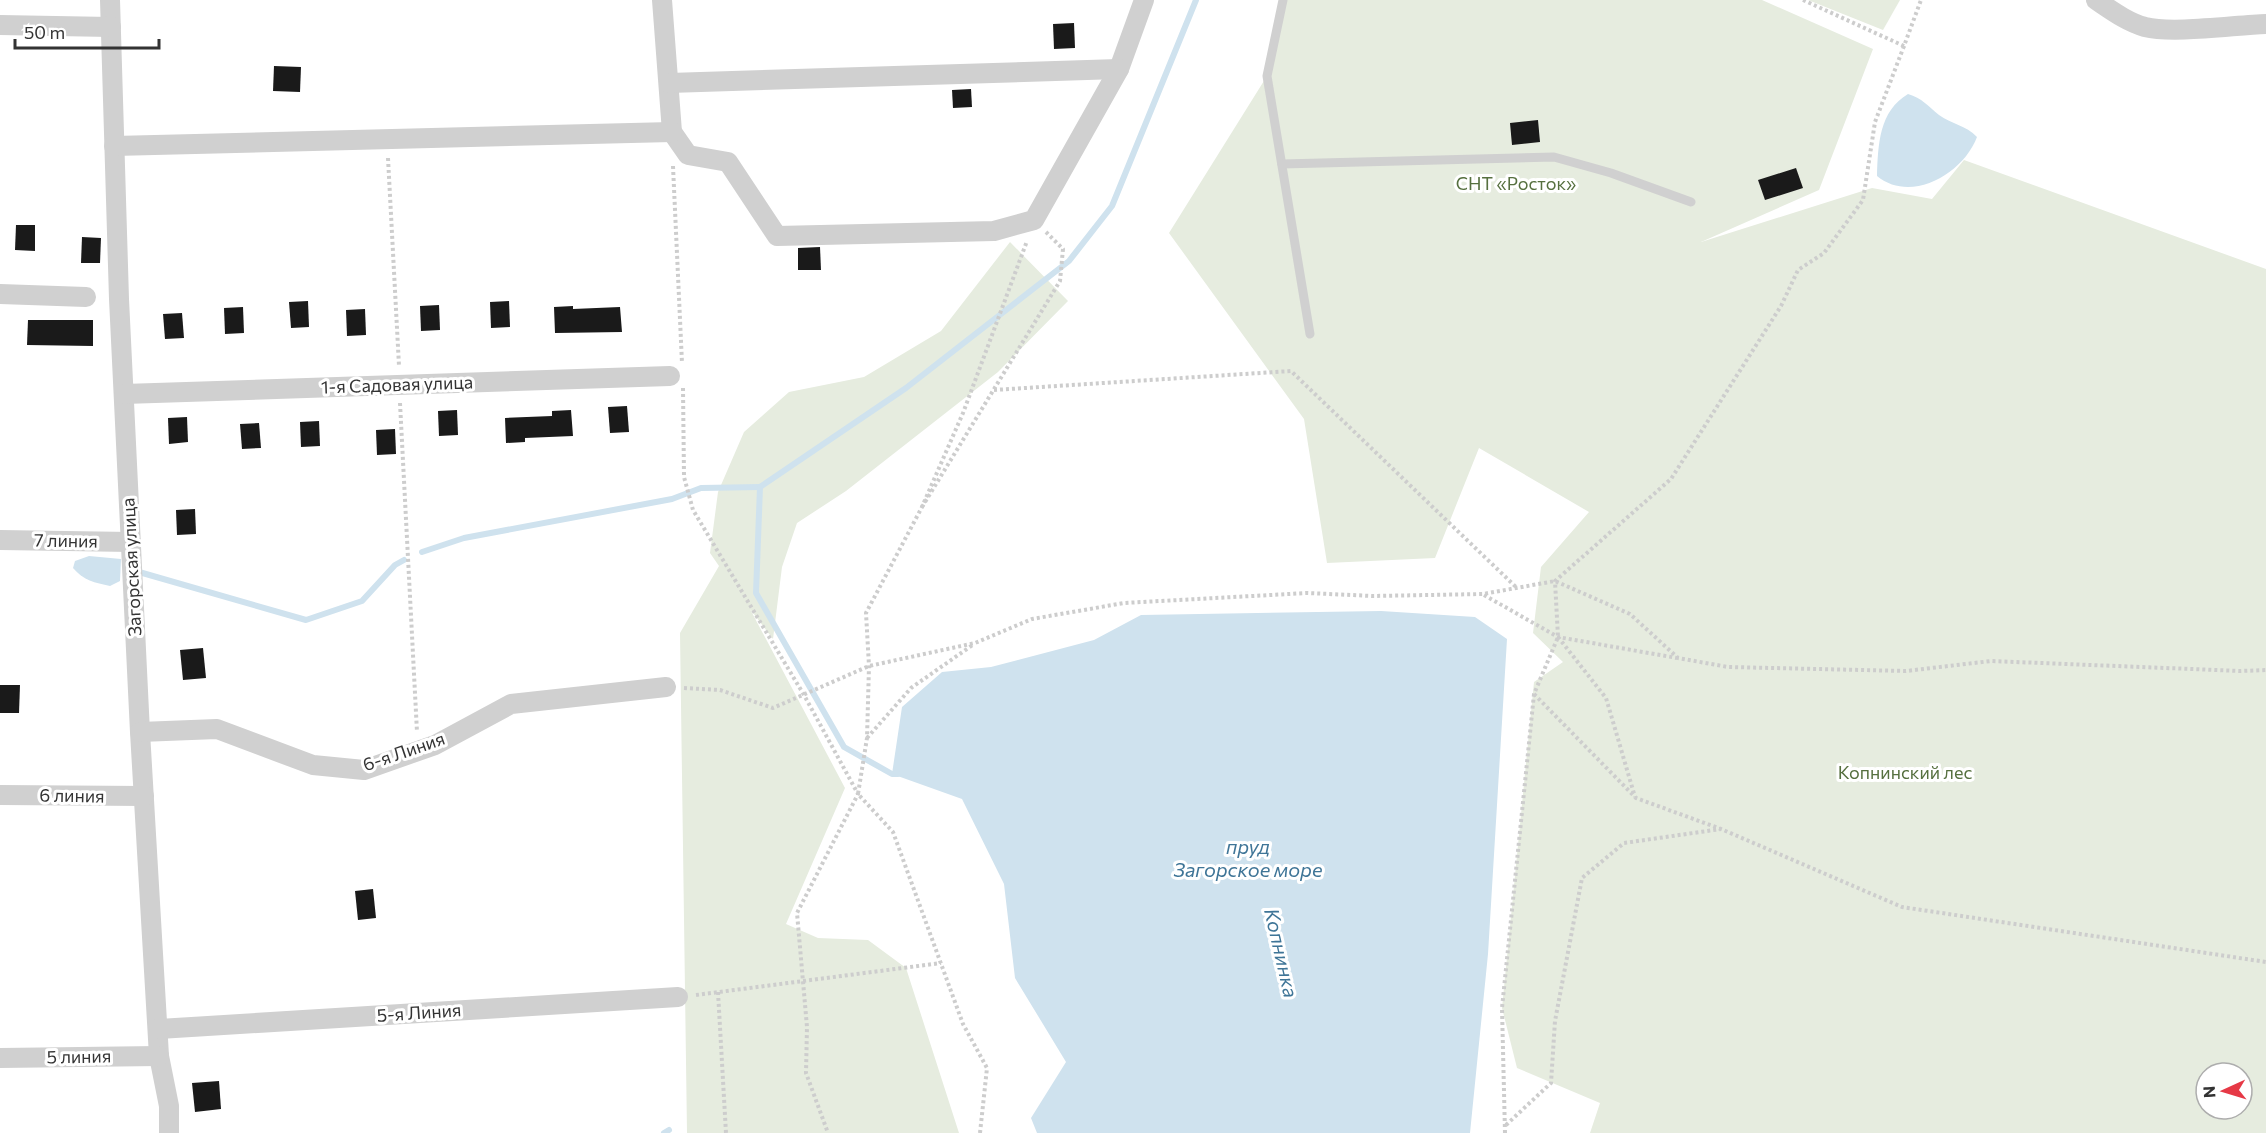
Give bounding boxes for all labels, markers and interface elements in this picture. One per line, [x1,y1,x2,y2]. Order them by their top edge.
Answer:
scale bar [15,12,159,50]
text: 50 m [24,21,65,43]
park label: СНТ «Росток» [1456,172,1576,194]
street label: 1-я Садовая улица [321,370,473,398]
street label: Загорская улица [116,497,146,637]
street label: 7 линия [34,528,98,552]
street label: 6-я Линия [360,727,448,775]
park label: Копнинский лес [1838,761,1972,783]
street label: 6 линия [39,783,105,807]
water label: пруд Загорское море [1174,834,1323,881]
water label: Копнинка [1260,906,1304,1000]
street label: 5-я Линия [376,998,462,1026]
street label: 5 линия [47,1044,111,1068]
north arrow [2194,1061,2254,1121]
text: N [2199,1085,2218,1099]

